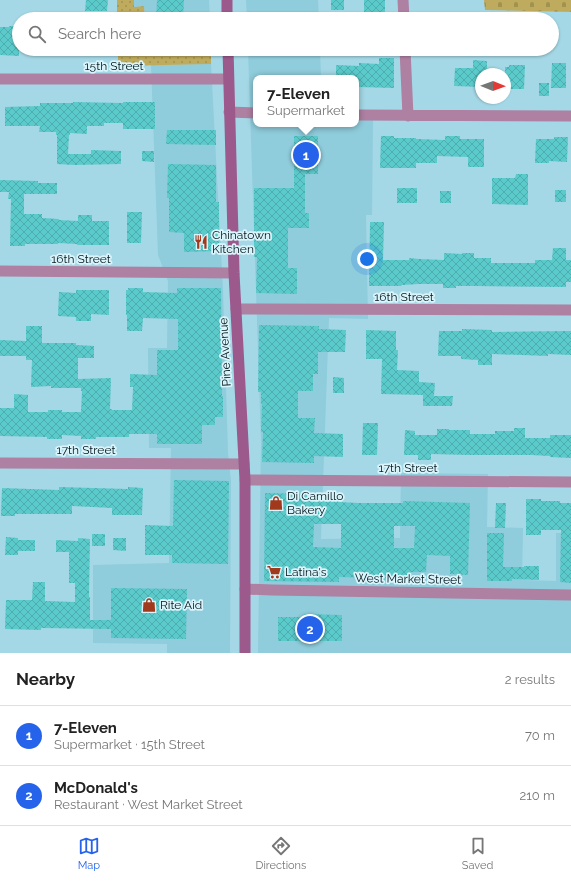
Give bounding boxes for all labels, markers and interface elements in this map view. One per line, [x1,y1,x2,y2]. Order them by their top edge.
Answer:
search box [12,12,559,56]
icon: search [26,23,48,45]
text: Search here [58,25,141,43]
street label: 15th Street [84,59,144,73]
north arrow [475,68,511,104]
popup [253,75,359,127]
text: 7-Eleven [267,85,330,103]
text: Supermarket [267,103,345,118]
pin: 1 [293,140,319,170]
place label: Chinatown Kitchen [212,228,271,256]
restaurant icon: Chinatown Kitchen [193,234,209,250]
your location [357,249,377,269]
street label: 16th Street [51,252,111,266]
street label: 16th Street [374,290,434,304]
street label: Pine Avenue [216,317,234,387]
street label: 17th Street [57,443,115,457]
street label: 17th Street [379,461,437,475]
place label: Di Camillo Bakery [287,489,343,517]
shop icon: Di Camillo Bakery [268,495,284,511]
supermarket icon: Latina's [266,564,282,580]
place label: Latina's [285,565,327,579]
street label: West Market Street [355,571,461,587]
shop icon: Rite Aid [141,597,157,613]
place label: Rite Aid [160,598,202,612]
pin: 2 [297,614,323,644]
text: Nearby [16,669,75,689]
text: 2 results [505,672,555,687]
text: 7-Eleven [54,719,117,737]
text: 1 [26,728,32,743]
text: 70 m [525,728,555,743]
text: Supermarket · 15th Street [54,737,205,752]
text: McDonald's [54,779,138,797]
text: 2 [25,788,33,803]
text: 210 m [519,788,555,803]
text: Restaurant · West Market Street [54,797,243,812]
tab: Map [78,835,100,872]
tab: Directions [256,835,306,872]
tab: Saved [462,835,493,872]

